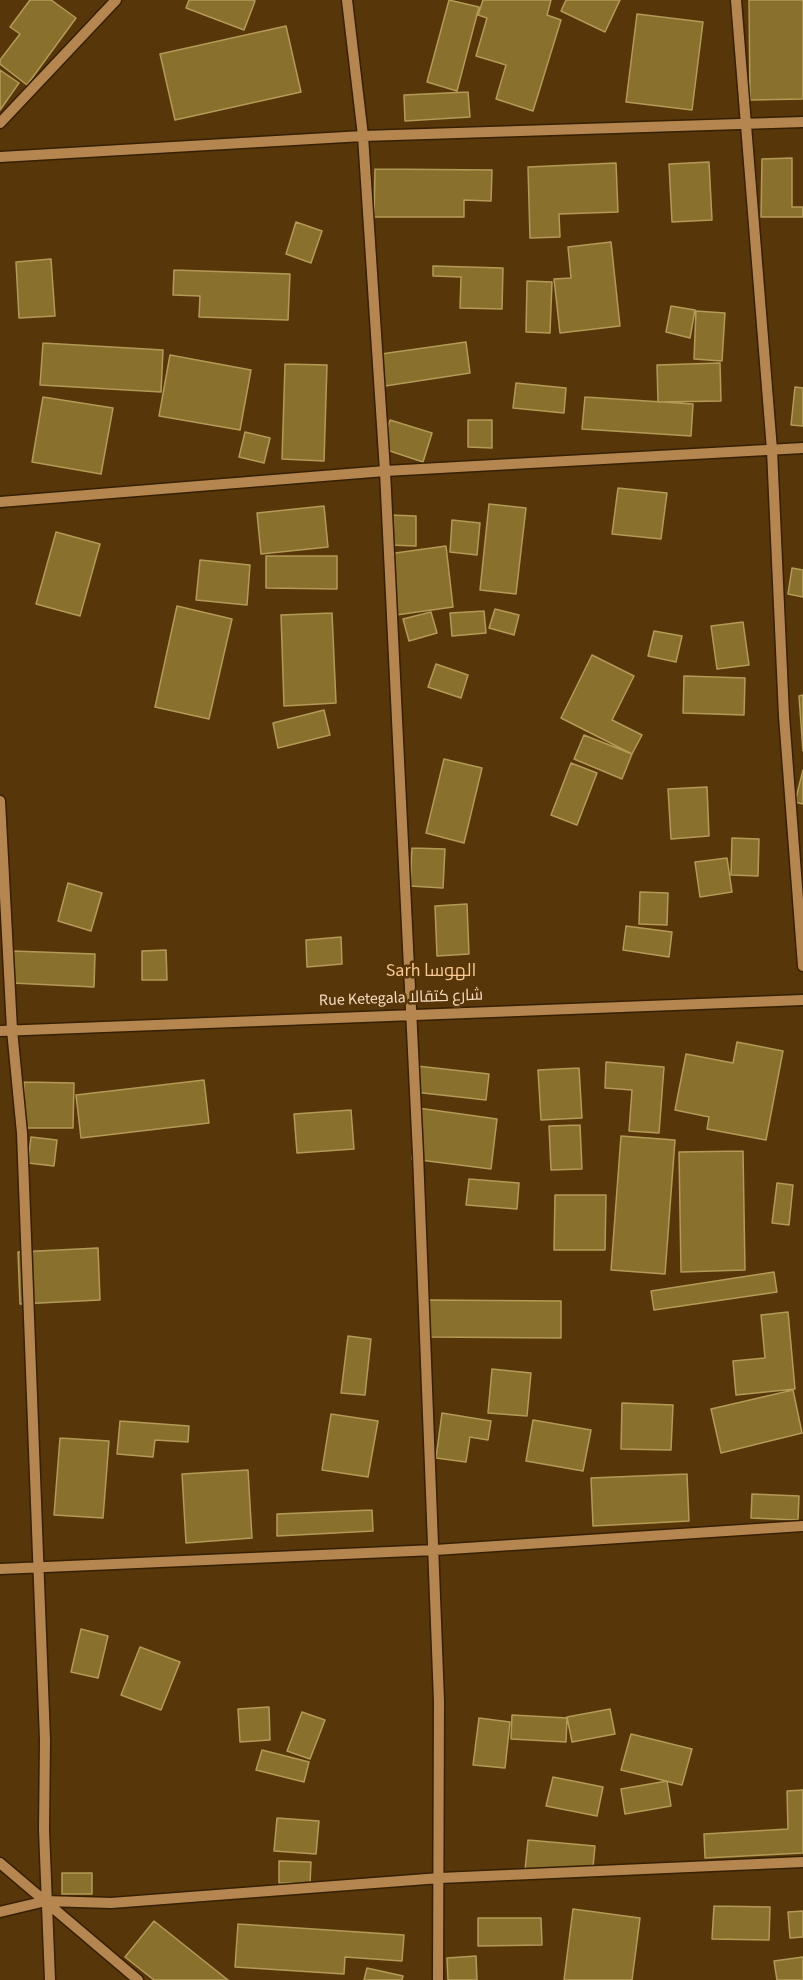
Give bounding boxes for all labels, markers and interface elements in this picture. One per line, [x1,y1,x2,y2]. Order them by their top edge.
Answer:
district label: Sarh الهوسا [386,961,476,983]
street label: Rue Ketegala شارع كتقالا [319,987,483,1011]

